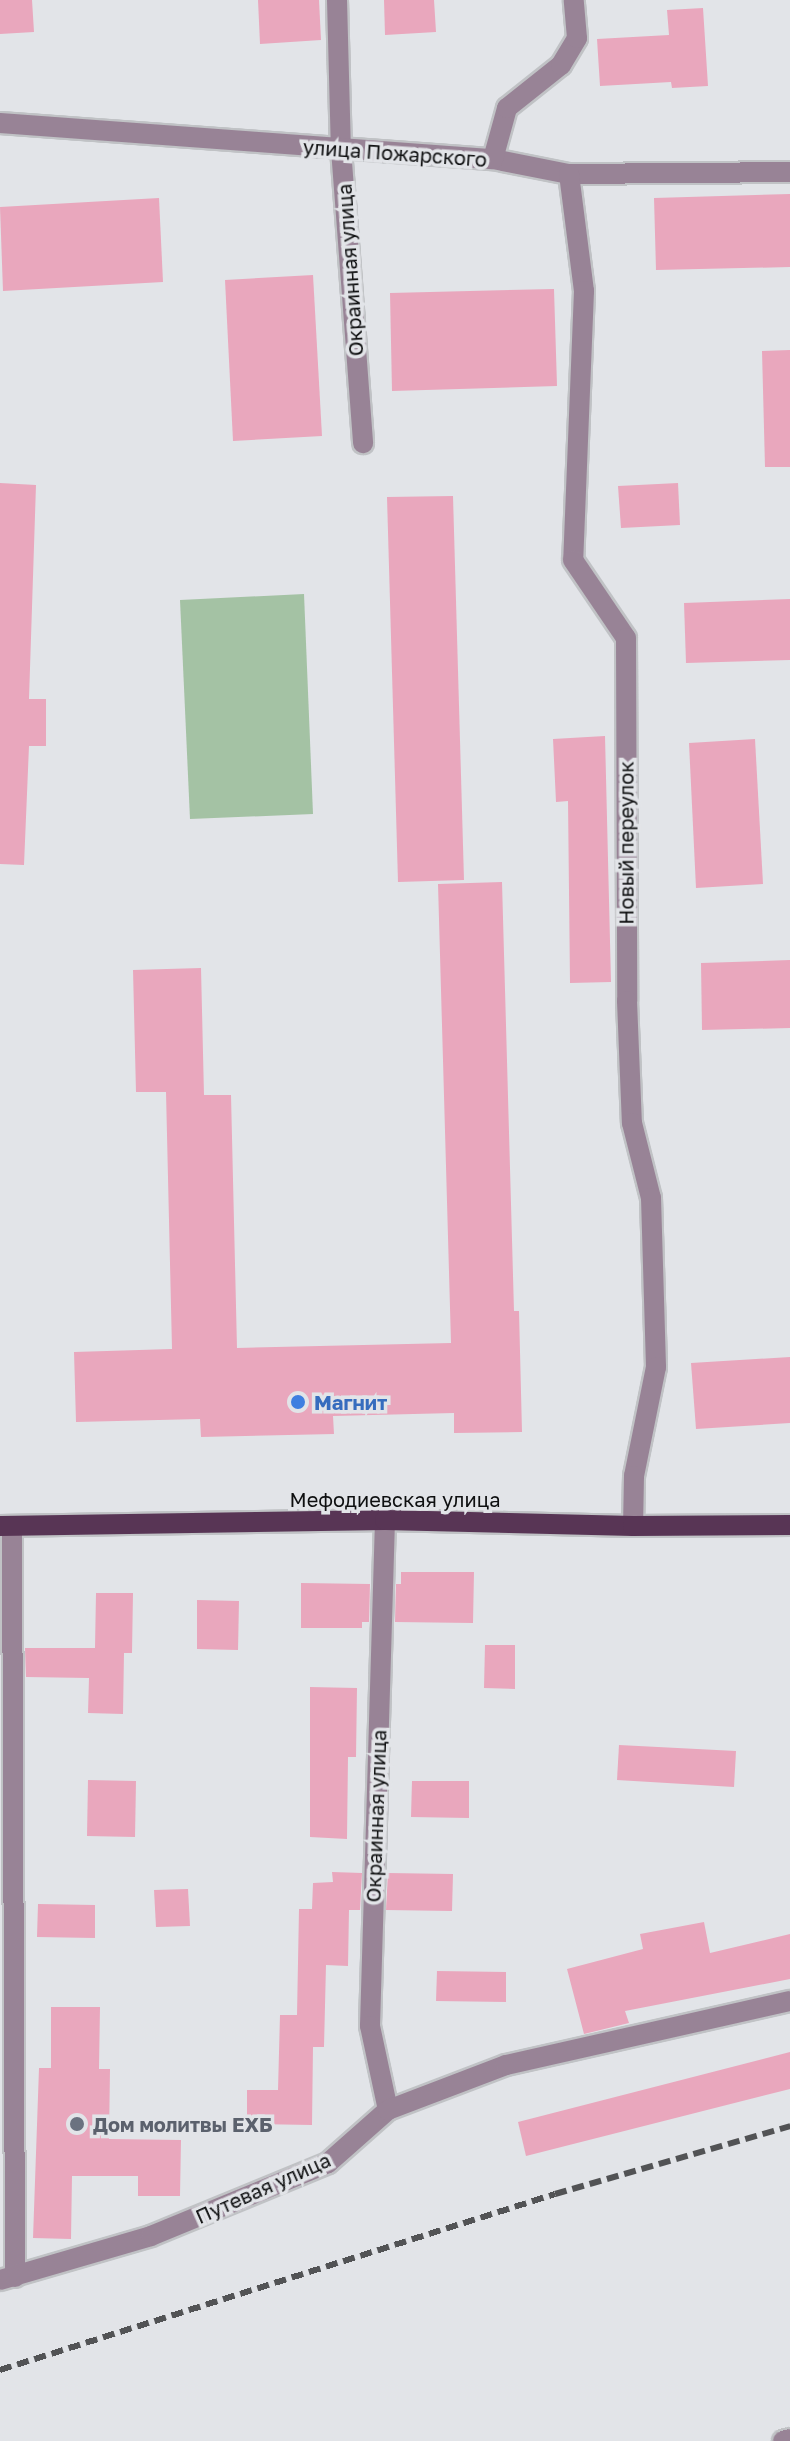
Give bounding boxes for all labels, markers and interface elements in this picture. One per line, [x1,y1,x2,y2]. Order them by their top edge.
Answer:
street label: улица Пожарского [302,135,488,171]
street label: Окраинная улица [332,183,368,357]
street label: Новый переулок [614,761,638,925]
place label: Магнит [314,1390,387,1414]
marker: Магнит [289,1393,307,1411]
street label: Мефодиевская улица [289,1487,501,1511]
street label: Окраинная улица [361,1729,391,1903]
place label: Дом молитвы ЕХБ [93,2112,273,2136]
marker: Дом молитвы ЕХБ [68,2115,86,2133]
street label: Путевая улица [192,2147,334,2229]

